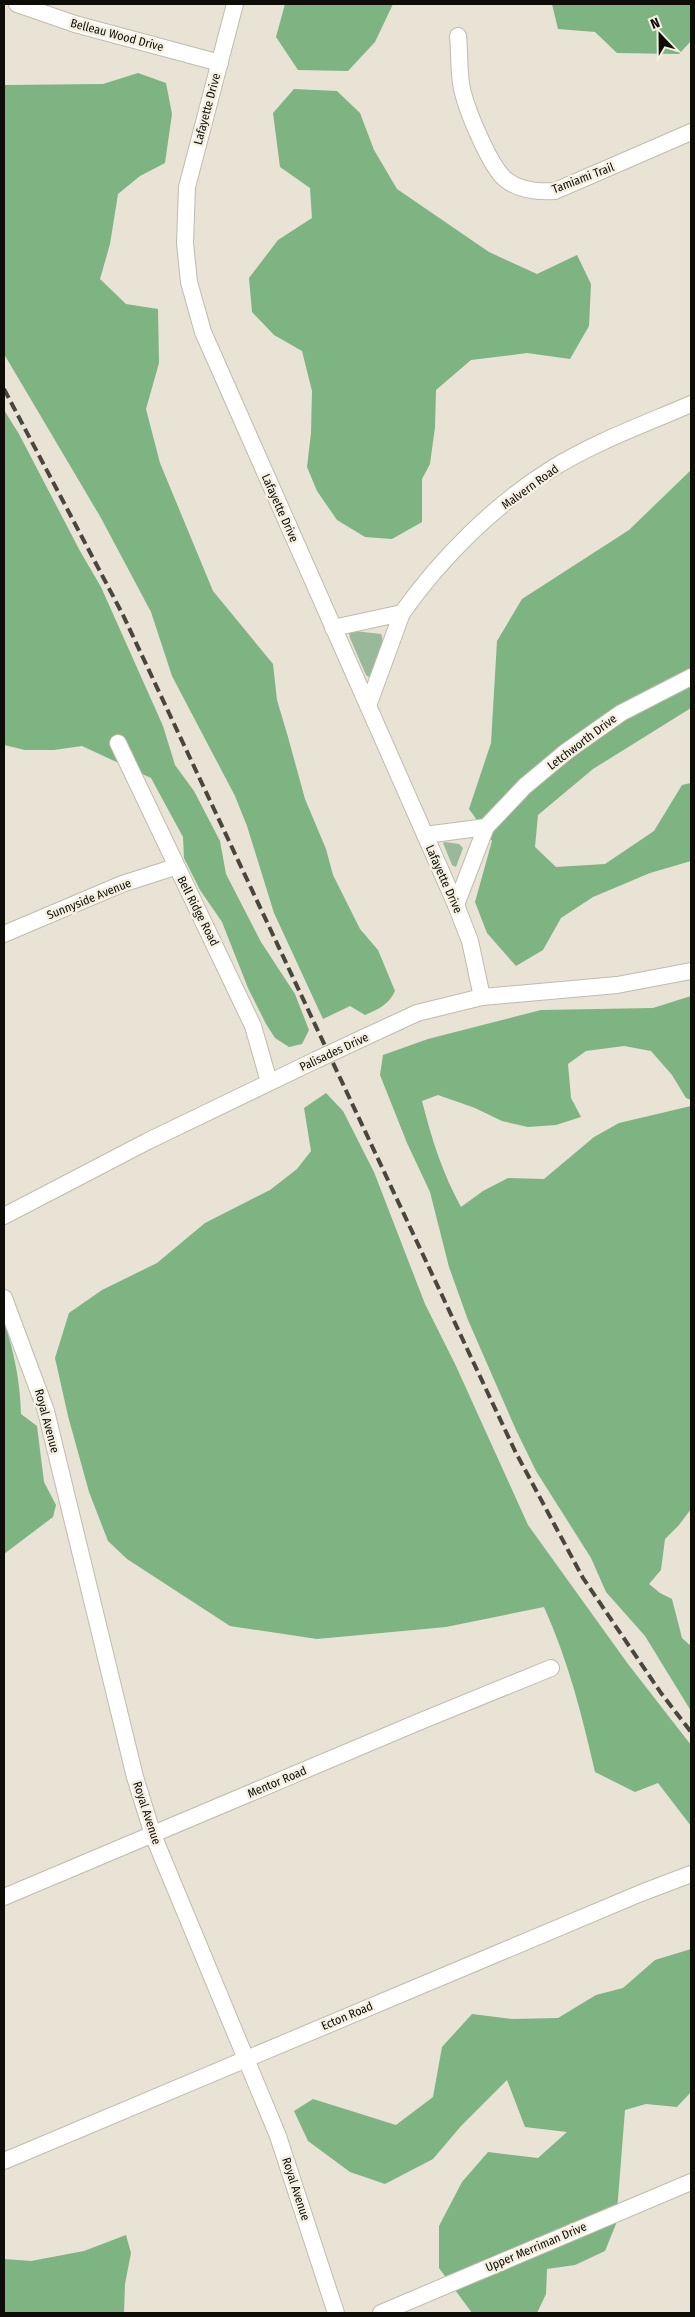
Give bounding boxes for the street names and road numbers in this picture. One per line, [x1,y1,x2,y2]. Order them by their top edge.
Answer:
street label: Belleau Wood Drive [69,16,165,54]
street label: Lafayette Drive [191,72,223,146]
street label: Tamiami Trail [550,160,616,196]
street label: Malvern Road [499,462,561,512]
street label: Lafayette Drive [259,472,301,544]
street label: Letchworth Drive [545,711,619,773]
street label: Lafayette Drive [423,843,465,915]
street label: Bell Ridge Road [174,874,222,948]
street label: Sunnyside Avenue [45,876,133,922]
street label: Palisades Drive [297,1030,371,1074]
street label: Royal Avenue [32,1387,62,1455]
street label: Mentor Road [245,1763,309,1801]
street label: Royal Avenue [130,1780,164,1846]
street label: Ecton Road [319,1999,375,2033]
street label: Royal Avenue [279,2156,313,2222]
street label: Upper Merriman Drive [483,2219,589,2275]

